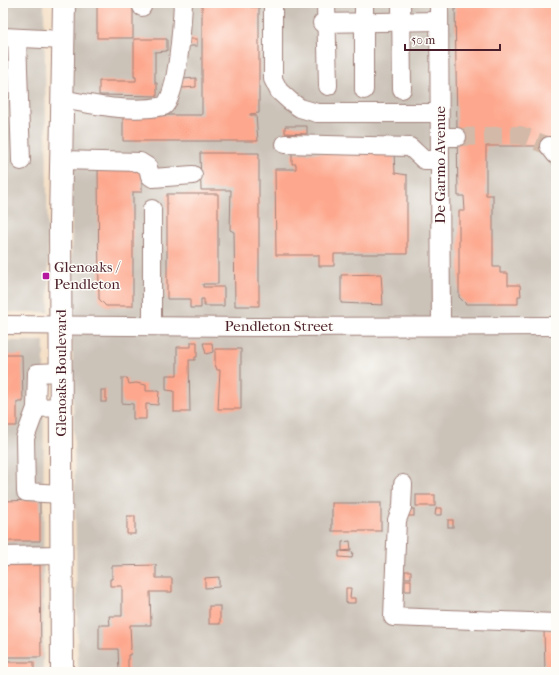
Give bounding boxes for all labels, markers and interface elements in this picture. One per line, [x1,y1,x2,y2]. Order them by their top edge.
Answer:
scale bar [405,26,500,52]
text: 50 m [411,33,435,47]
street label: De Garmo Avenue [431,106,449,224]
place label: Glenoaks / Pendleton [54,258,121,293]
marker: Glenoaks / Pendleton [41,271,51,281]
street label: Glenoaks Boulevard [52,308,70,437]
street label: Pendleton Street [225,317,334,335]

